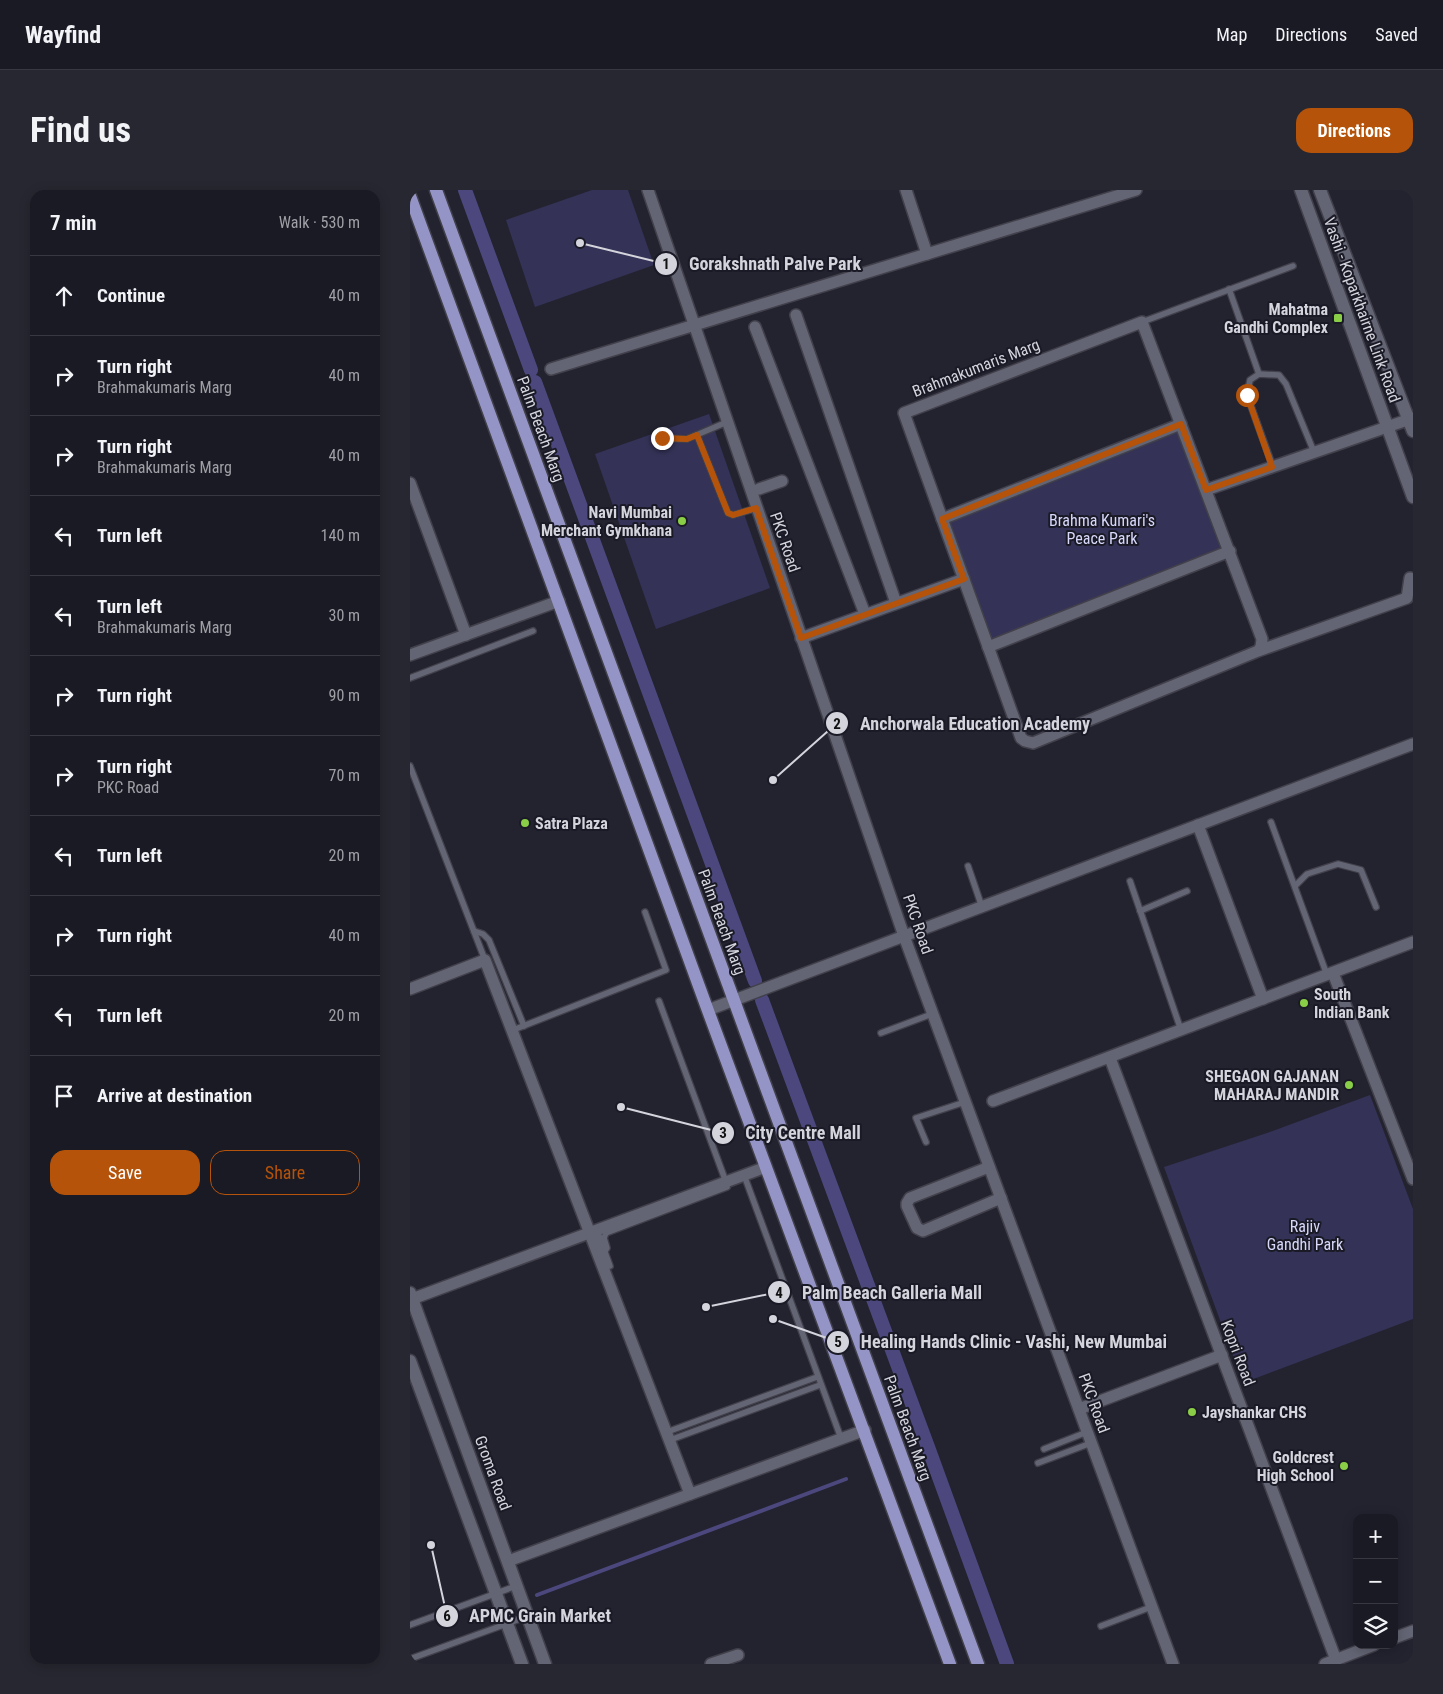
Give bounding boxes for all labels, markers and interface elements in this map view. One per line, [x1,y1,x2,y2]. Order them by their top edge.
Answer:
text: Wayfind [25,21,101,49]
text: Map [1216,24,1247,45]
text: Directions [1275,24,1347,45]
text: Saved [1375,24,1418,45]
button: Directions [1296,108,1413,153]
text: Find us [30,110,131,151]
text: 7 min [50,211,97,235]
text: Walk · 530 m [279,213,360,232]
street label: Vashi - Koparkhairne Link Road [1320,215,1404,405]
callout: Gorakshnath Palve Park [654,248,871,281]
text: Gorakshnath Palve Park [689,253,862,274]
text: 1 [662,255,670,273]
icon: ahead [50,282,78,310]
text: Continue [97,284,165,307]
text: 40 m [328,286,360,305]
place label: Mahatma Gandhi Complex [1224,300,1329,337]
marker: Mahatma Gandhi Complex [1332,312,1344,324]
street label: Brahmakumaris Marg [910,335,1042,401]
text: Turn right [97,355,172,378]
icon: right [50,362,78,390]
text: 40 m [328,366,360,385]
street label: Palm Beach Marg [513,374,569,484]
text: Brahmakumaris Marg [97,378,232,397]
route start [1236,384,1259,407]
route end [651,427,674,450]
text: Turn right [97,435,172,458]
icon: right [50,442,78,470]
text: 40 m [328,446,360,465]
text: Brahmakumaris Marg [97,458,232,477]
place label: Navi Mumbai Merchant Gymkhana [541,503,672,540]
street label: PKC Road [766,509,804,575]
park label: Brahma Kumari's Peace Park [1049,511,1155,548]
marker: Navi Mumbai Merchant Gymkhana [676,515,688,527]
icon: left [50,522,78,550]
text: Turn left [97,524,162,547]
text: 140 m [321,526,360,545]
text: Turn left [97,595,162,618]
icon: left [50,602,78,630]
text: 30 m [328,606,360,625]
text: Brahmakumaris Marg [97,618,232,637]
icon: right [50,682,78,710]
text: Turn right [97,684,172,707]
text: 90 m [328,686,360,705]
callout: Anchorwala Education Academy [825,707,1100,740]
text: Anchorwala Education Academy [860,713,1090,734]
text: 2 [833,715,841,733]
text: Turn right [97,755,172,778]
icon: right [50,762,78,790]
text: 70 m [328,766,360,785]
text: PKC Road [97,778,159,797]
place label: Satra Plaza [535,814,608,833]
marker: Satra Plaza [519,817,531,829]
icon: left [50,842,78,870]
text: Turn left [97,844,162,867]
text: 20 m [328,846,360,865]
street label: Palm Beach Marg [694,867,750,977]
street label: PKC Road [899,891,937,957]
icon: right [50,922,78,950]
text: Turn right [97,924,172,947]
text: 40 m [328,926,360,945]
place label: South Indian Bank [1314,985,1390,1022]
marker: South Indian Bank [1298,997,1310,1009]
icon: left [50,1002,78,1030]
text: Turn left [97,1004,162,1027]
text: 20 m [328,1006,360,1025]
place label: SHEGAON GAJANAN MAHARAJ MANDIR [1205,1067,1339,1104]
marker: SHEGAON GAJANAN MAHARAJ MANDIR [1343,1079,1355,1091]
icon: arrive [50,1082,78,1110]
text: Arrive at destination [97,1084,252,1107]
callout: City Centre Mall [710,1116,871,1149]
text: City Centre Mall [745,1122,861,1143]
text: 3 [719,1124,727,1142]
button: Save [50,1150,200,1195]
button: Share [210,1150,360,1195]
park label: Rajiv Gandhi Park [1267,1217,1344,1254]
callout: Palm Beach Galleria Mall [766,1276,992,1309]
text: Palm Beach Galleria Mall [802,1282,982,1303]
text: 4 [775,1284,783,1302]
street label: Kopri Road [1217,1317,1259,1389]
callout: Healing Hands Clinic - Vashi, New Mumbai [826,1325,1177,1358]
text: Healing Hands Clinic - Vashi, New Mumbai [861,1331,1167,1352]
text: 5 [834,1333,842,1351]
street label: PKC Road [1074,1371,1114,1435]
street label: Palm Beach Marg [880,1373,936,1483]
place label: Jayshankar CHS [1202,1403,1307,1422]
marker: Jayshankar CHS [1186,1406,1198,1418]
street label: Groma Road [471,1433,515,1513]
place label: Goldcrest High School [1257,1448,1334,1485]
marker: Goldcrest High School [1338,1460,1350,1472]
map controls [1353,1514,1398,1649]
button: + [1353,1514,1398,1559]
button: − [1353,1559,1398,1604]
callout: APMC Grain Market [434,1600,621,1633]
button: layers [1353,1604,1398,1649]
text: APMC Grain Market [469,1605,611,1626]
text: 6 [443,1607,451,1625]

